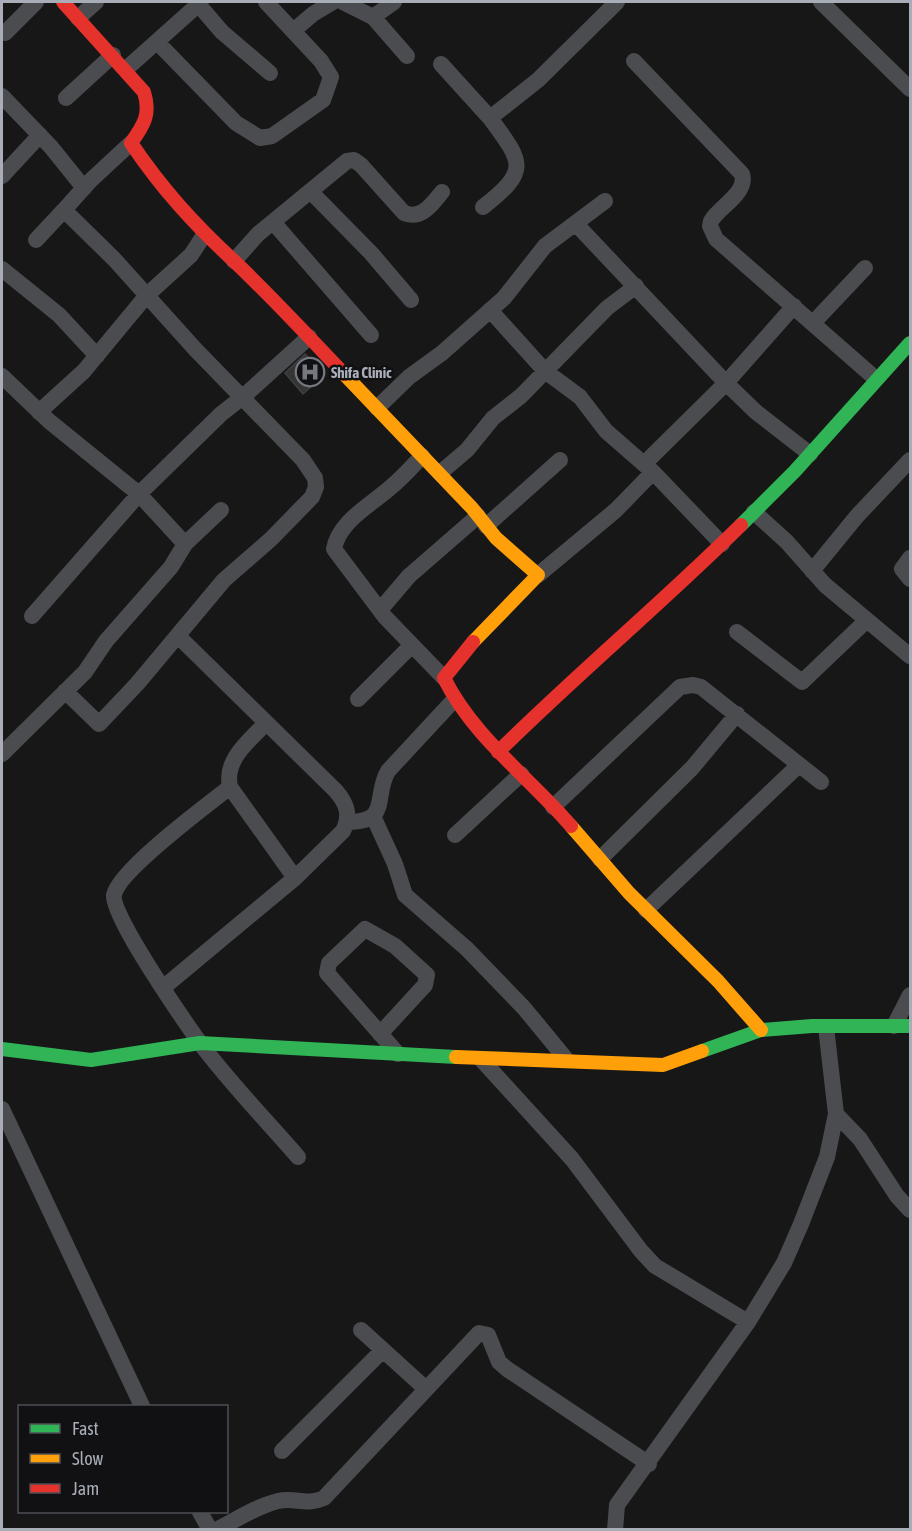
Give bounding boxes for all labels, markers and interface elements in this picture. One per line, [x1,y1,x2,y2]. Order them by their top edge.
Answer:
hospital icon: Shifa Clinic [294,356,326,388]
place label: Shifa Clinic [331,364,392,381]
legend [18,1405,228,1513]
text: Fast [72,1418,99,1439]
text: Slow [72,1448,103,1469]
text: Jam [72,1478,99,1499]

